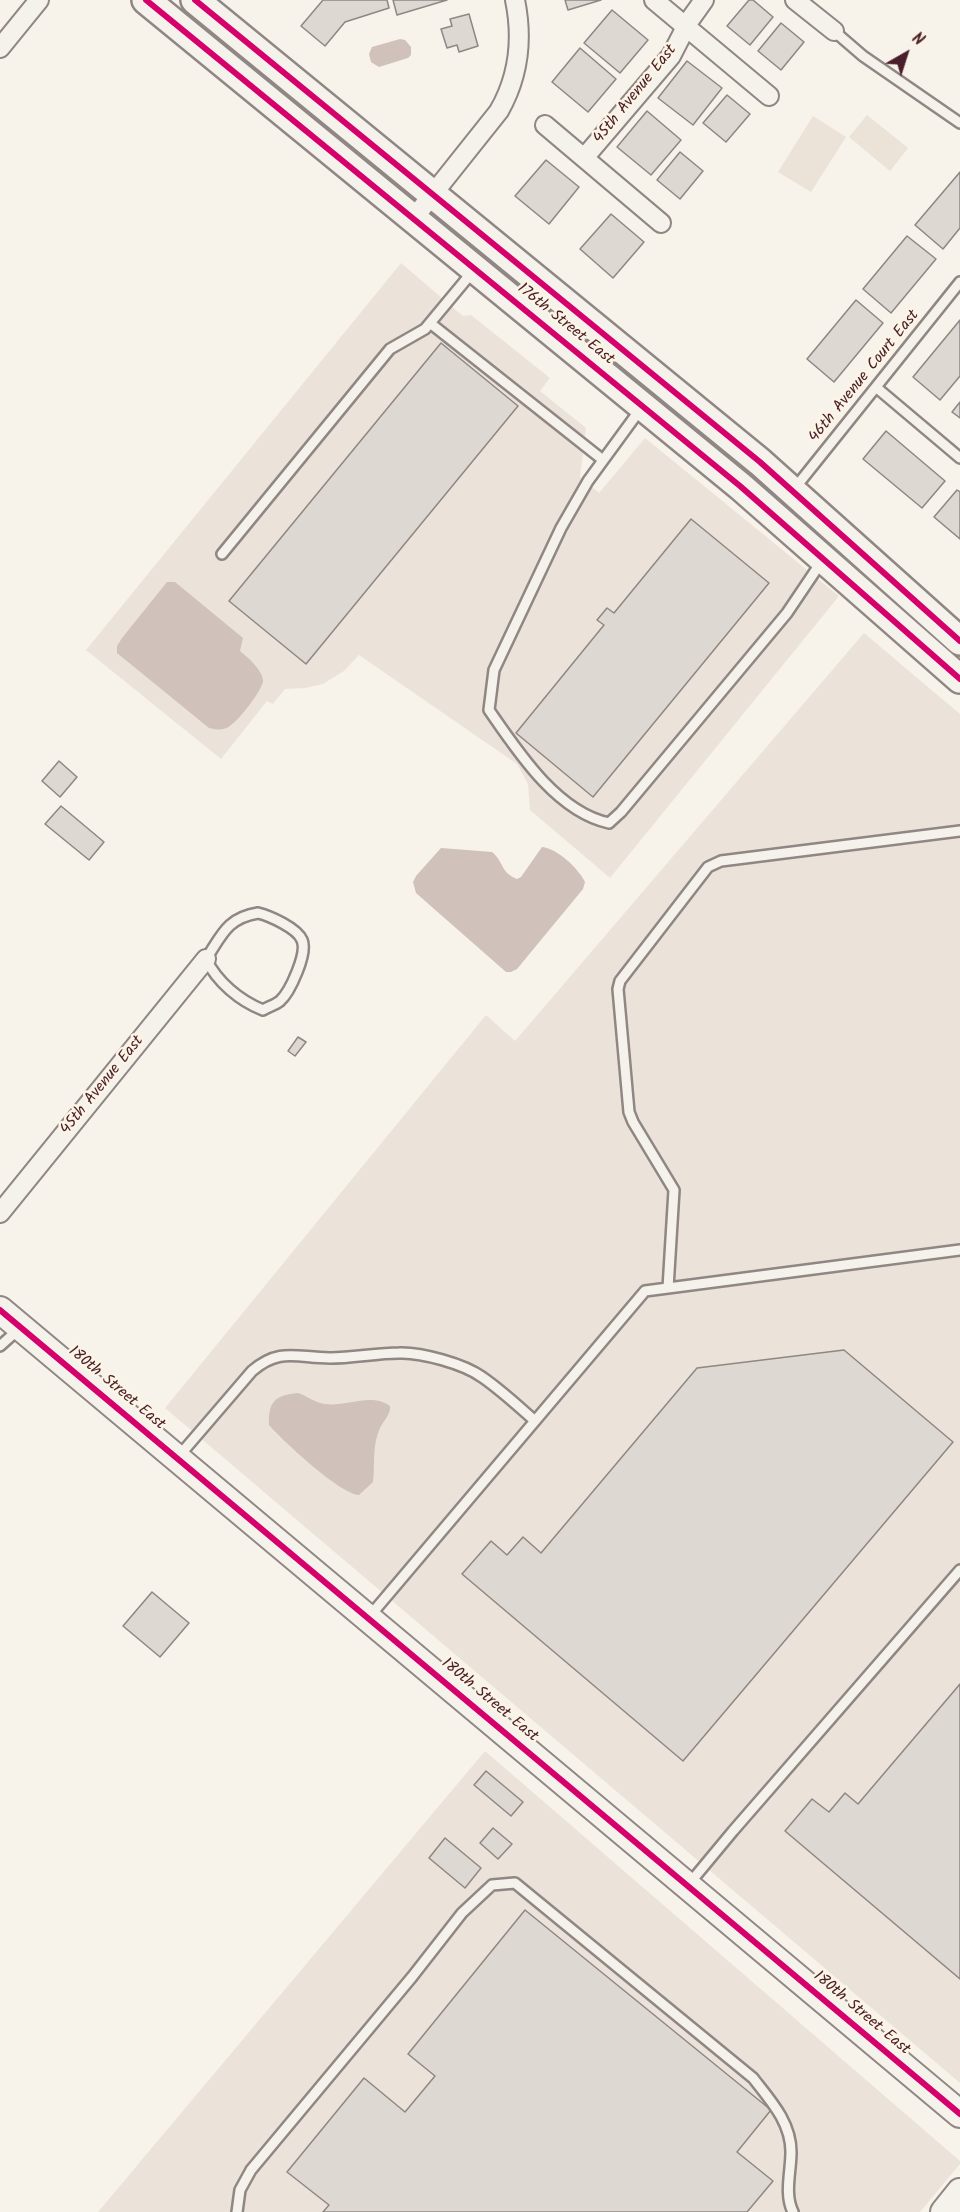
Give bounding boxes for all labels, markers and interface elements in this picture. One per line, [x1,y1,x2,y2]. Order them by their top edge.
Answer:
north arrow [876,24,936,84]
text: N [906,27,929,53]
street label: 45th Avenue East [590,42,682,148]
street label: 176th Street East [513,280,617,370]
street label: 46th Avenue Court East [806,307,924,447]
street label: 45th Avenue East [57,1033,149,1139]
street label: 180th Street East [64,1343,168,1435]
street label: 180th Street East [437,1655,541,1747]
street label: 180th Street East [809,1968,913,2060]

